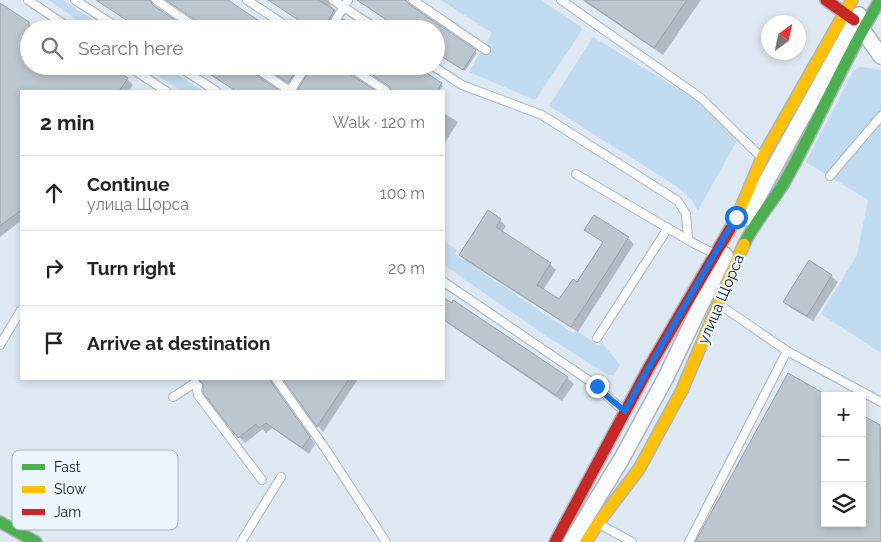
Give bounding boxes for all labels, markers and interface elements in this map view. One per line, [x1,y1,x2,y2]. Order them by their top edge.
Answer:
north arrow [761,15,806,60]
search box [20,20,445,75]
icon: search [38,34,66,62]
text: Search here [78,37,184,59]
text: 2 min [40,110,94,135]
text: Walk · 120 m [333,113,425,132]
text: Continue [87,173,170,195]
icon: ahead [40,179,68,207]
text: 100 m [380,184,425,203]
text: улица Щорса [87,195,189,214]
route start [725,206,748,229]
street label: улица Щорса [694,251,748,347]
icon: right [40,254,68,282]
text: Turn right [87,257,176,279]
text: 20 m [388,259,425,278]
icon: arrive [40,329,68,357]
text: Arrive at destination [87,332,271,354]
route end [586,375,609,398]
map controls [821,392,866,527]
button: + [821,392,866,437]
button: − [821,437,866,482]
legend [12,450,178,530]
text: Fast [54,459,81,475]
text: Slow [54,481,86,497]
button: layers [821,482,866,527]
text: Jam [54,504,81,520]

